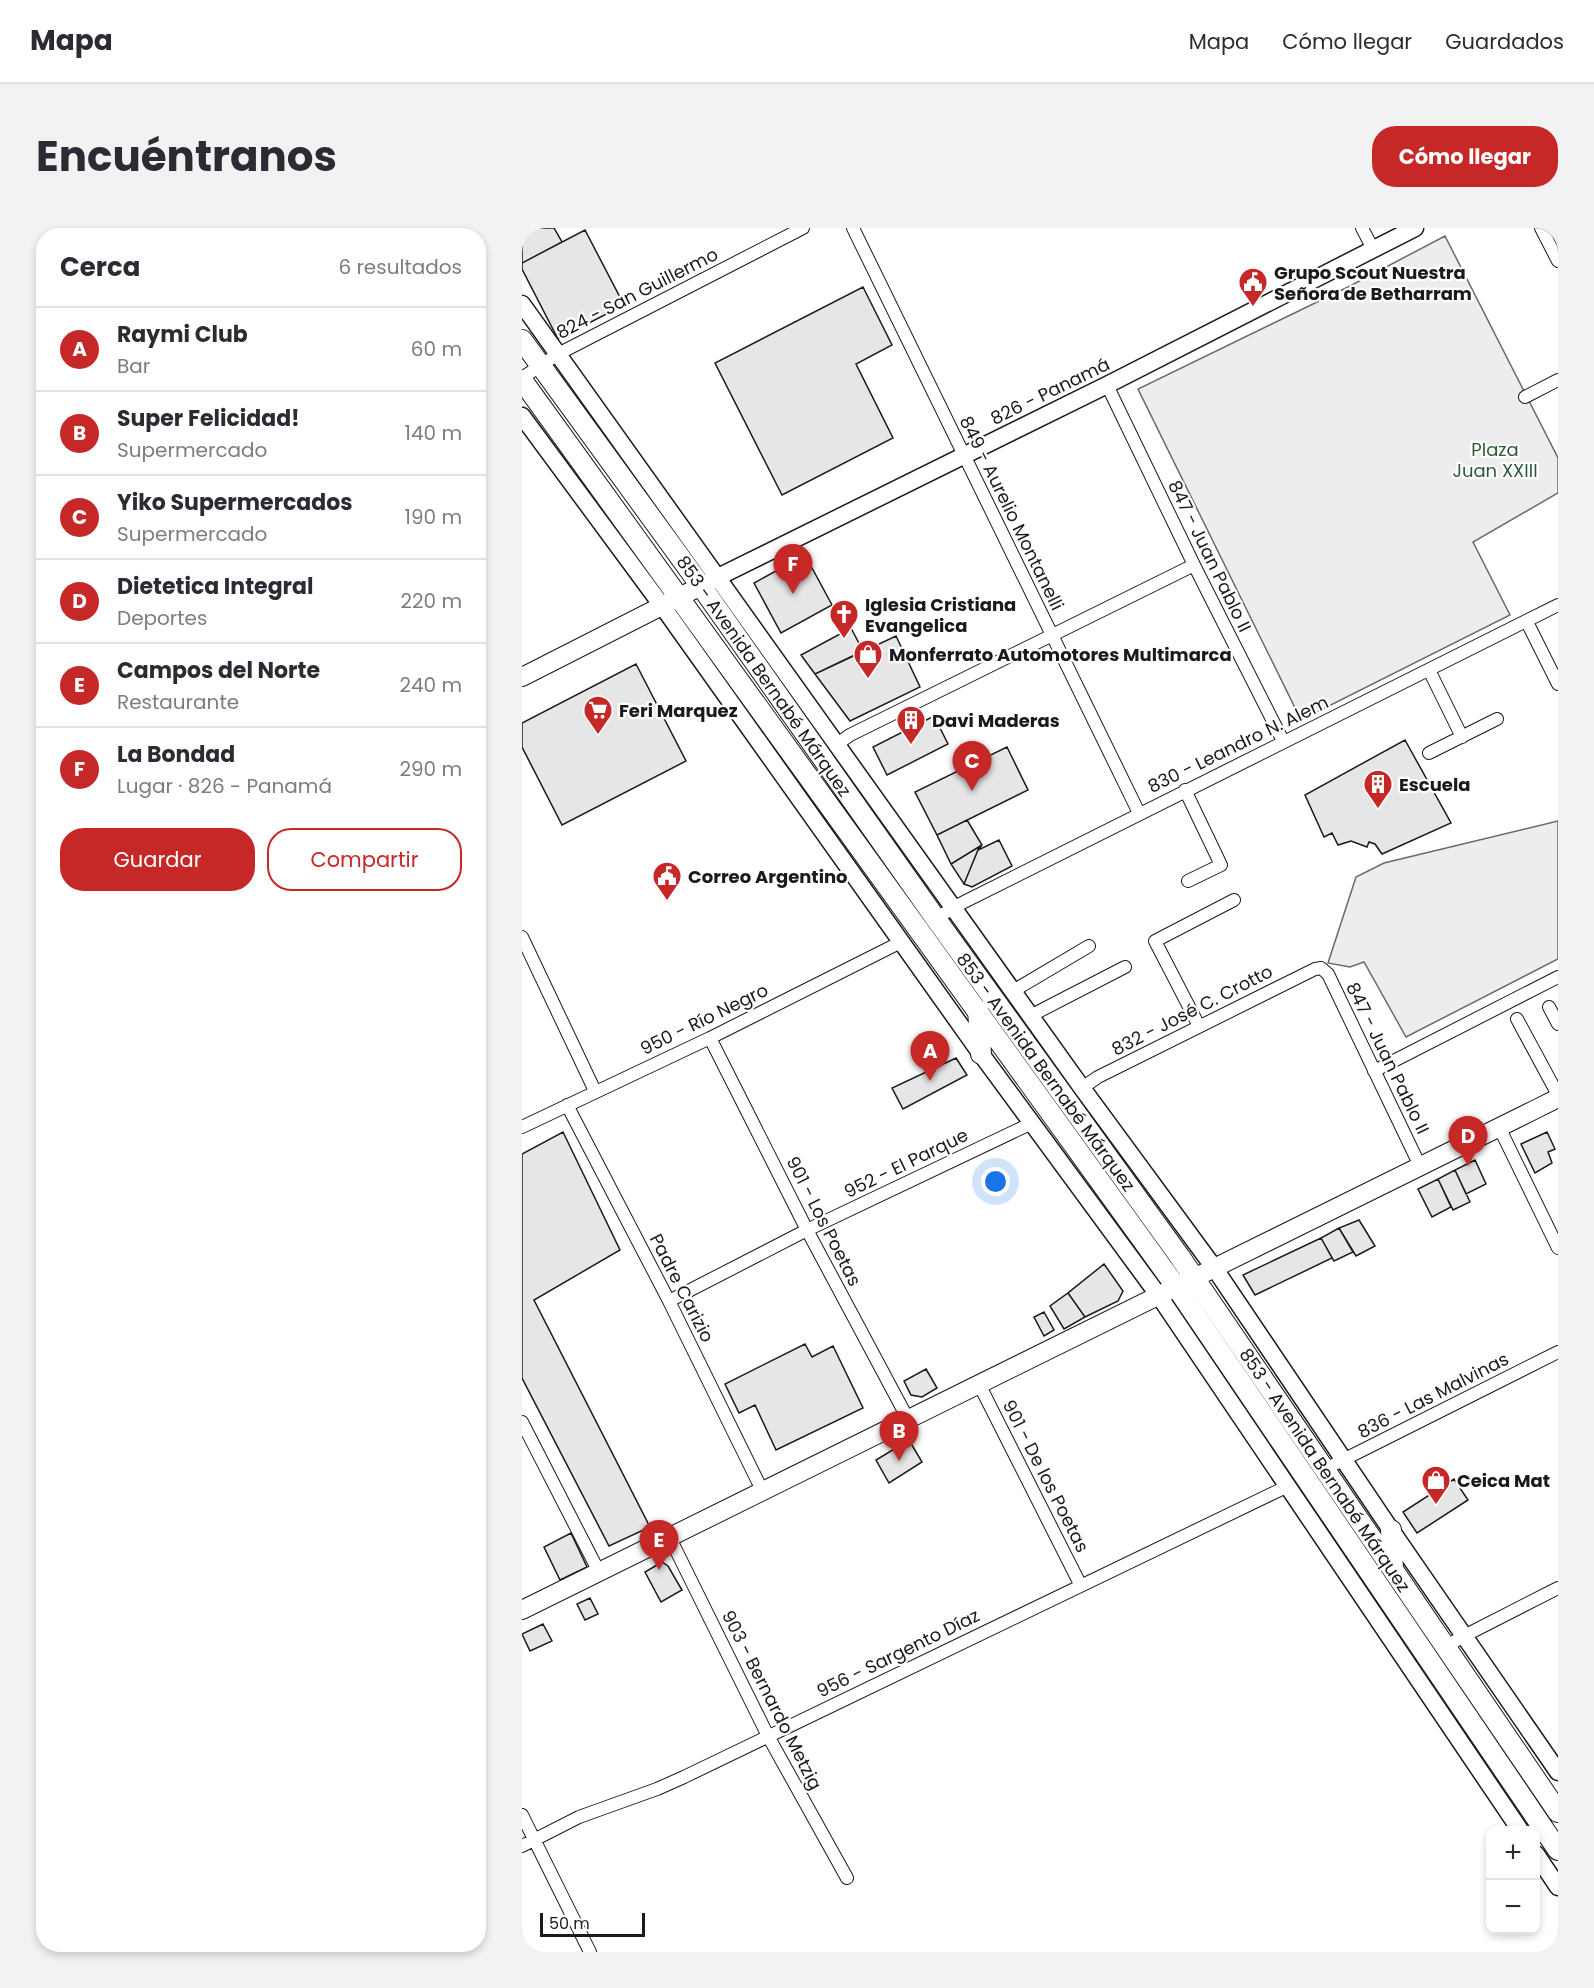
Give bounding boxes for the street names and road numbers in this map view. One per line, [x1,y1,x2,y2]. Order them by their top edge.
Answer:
street label: 824 - San Guillermo [552,241,722,345]
street label: 826 - Panamá [986,351,1114,431]
street label: 849 - Aurelio Montanelli [954,412,1070,614]
street label: 847 - Juan Pablo II [1162,476,1258,636]
street label: 853 - Avenida Bernabé Márquez [671,550,857,802]
street label: 830 - Leandro N. Alem [1143,689,1333,799]
street label: 853 - Avenida Bernabé Márquez [951,948,1141,1196]
street label: 832 - José C. Crotto [1107,959,1277,1061]
street label: 950 - Río Negro [636,977,772,1061]
street label: 847 - Juan Pablo II [1340,978,1436,1138]
street label: 952 - El Parque [840,1122,972,1204]
street label: 901 - Los Poetas [780,1152,868,1290]
street label: Padre Carizio [644,1229,720,1347]
street label: 853 - Avenida Bernabé Márquez [1234,1343,1416,1597]
street label: 836 - Las Malvinas [1353,1346,1513,1444]
street label: 901 - De los Poetas [997,1395,1095,1557]
street label: 956 - Sargento Díaz [812,1603,984,1703]
street label: 903 - Bernardo Metzig [716,1606,828,1794]

